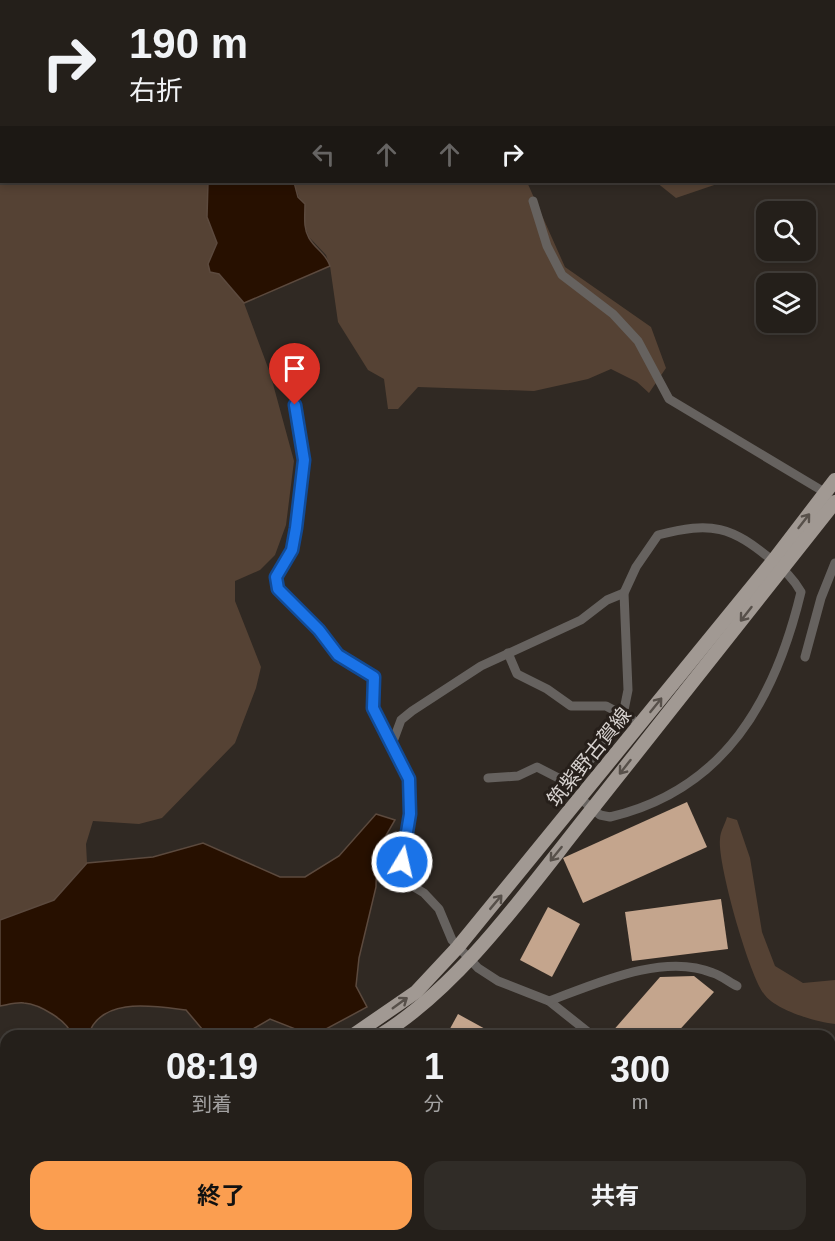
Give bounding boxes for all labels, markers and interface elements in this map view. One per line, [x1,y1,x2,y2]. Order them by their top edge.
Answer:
text: 190 m [129,20,248,67]
icon: right [30,24,108,102]
text: 右折 [129,76,183,106]
icon: left [307,138,340,171]
icon: ahead [370,138,403,171]
icon: ahead [433,138,466,171]
icon: right [496,138,529,171]
map controls [756,201,816,333]
button: search [756,201,816,261]
button: layers [756,273,816,333]
pin [269,343,320,405]
icon: arrive [278,352,311,385]
one-way arrow [798,513,810,529]
one-way arrow [739,606,752,622]
one-way arrow [650,697,663,713]
street label: 筑紫野古賀線 [543,703,635,811]
one-way arrow [618,759,631,775]
position arrow [370,830,434,894]
one-way arrow [549,846,562,862]
one-way arrow [489,894,502,910]
one-way arrow [392,997,408,1010]
text: 08:19 [166,1046,258,1087]
text: 1 [424,1046,444,1087]
text: 300 [610,1049,670,1090]
text: m [632,1091,648,1113]
text: 到着 [192,1093,232,1115]
text: 分 [424,1093,444,1115]
button: 終了 [30,1161,412,1230]
button: 共有 [424,1161,806,1230]

